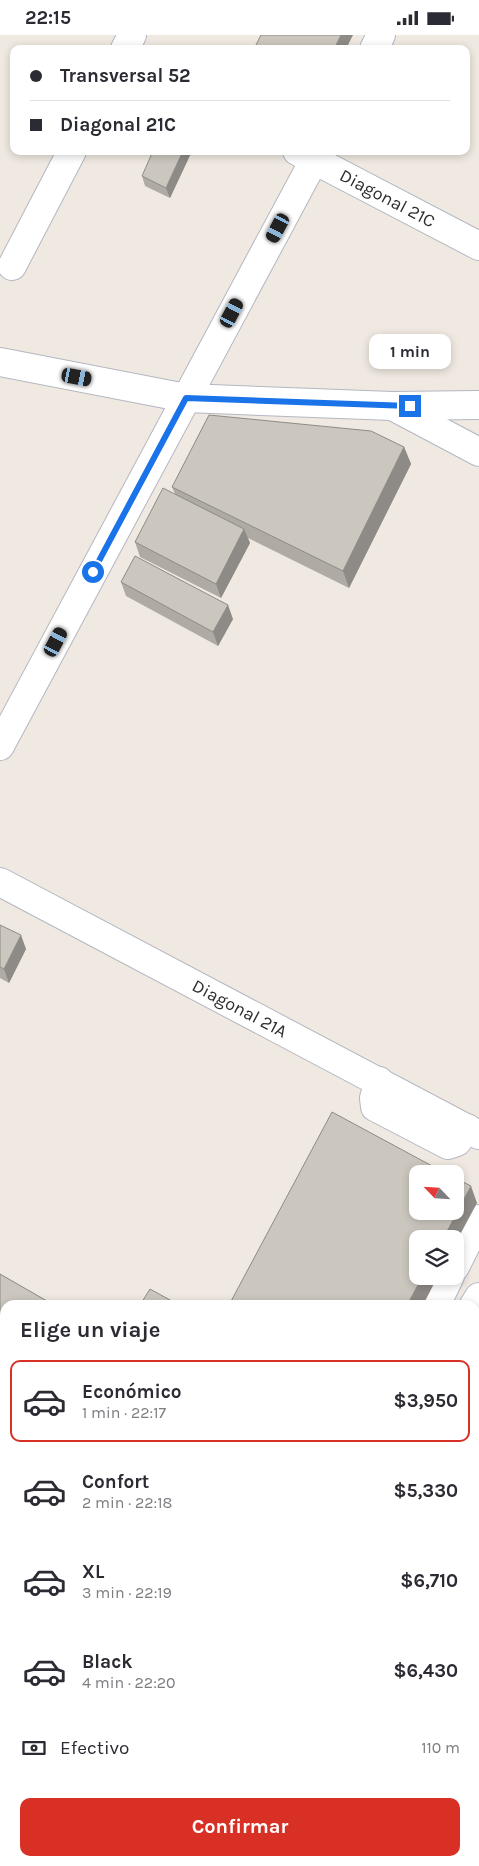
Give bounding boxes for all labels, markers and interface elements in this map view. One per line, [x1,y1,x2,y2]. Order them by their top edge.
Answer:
text: 22:15 [25,7,71,29]
text: Transversal 52 [60,65,191,87]
text: Diagonal 21C [60,114,176,136]
street label: Diagonal 21C [336,164,439,232]
car [264,211,291,245]
car [218,296,245,330]
callout: 1 min [369,333,451,369]
text: 1 min [390,342,430,361]
car [60,367,93,387]
route end [399,395,421,417]
route start [82,561,104,583]
car [42,625,69,659]
street label: Diagonal 21A [188,975,291,1043]
north arrow [409,1165,464,1220]
map controls [409,1165,464,1285]
button: layers [409,1230,464,1285]
text: Elige un viaje [20,1317,160,1343]
icon: car [22,1379,67,1424]
text: Económico [82,1381,182,1403]
text: $3,950 [394,1390,458,1412]
text: 1 min · 22:17 [82,1403,166,1422]
icon: car [22,1469,67,1514]
text: Confort [82,1471,149,1493]
text: $5,330 [393,1480,458,1502]
text: 2 min · 22:18 [82,1493,172,1512]
icon: car [22,1559,67,1604]
text: XL [82,1561,104,1583]
text: $6,710 [400,1570,458,1592]
text: 3 min · 22:19 [82,1583,172,1602]
icon: car [22,1649,67,1694]
text: Black [82,1651,133,1673]
text: $6,430 [393,1660,458,1682]
text: 4 min · 22:20 [82,1673,176,1692]
icon: cash [20,1734,48,1762]
text: Efectivo [60,1737,129,1759]
text: 110 m [421,1738,460,1757]
button: Confirmar [20,1798,460,1856]

